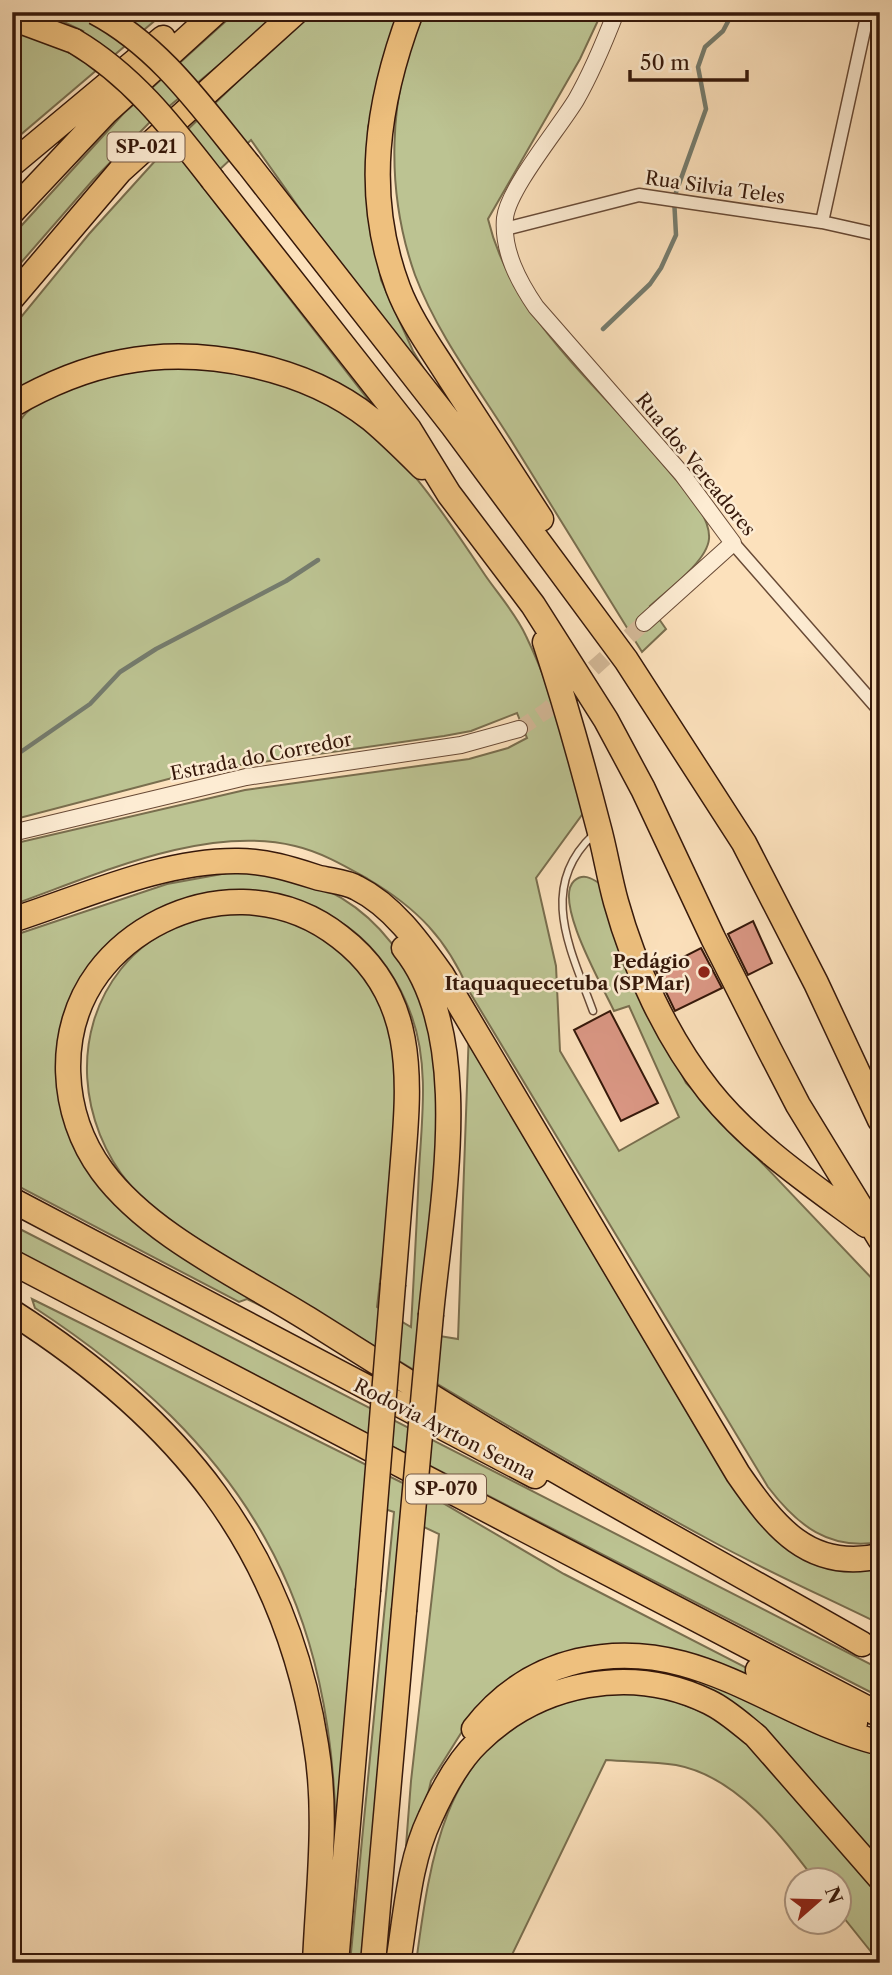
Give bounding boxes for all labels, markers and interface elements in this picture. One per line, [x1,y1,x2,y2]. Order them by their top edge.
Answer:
scale bar [630,38,747,82]
text: 50 m [640,50,690,75]
road number: SP-021 [108,132,184,162]
street label: Rua Silvia Teles [643,166,786,209]
street label: Rua dos Vereadores [631,388,760,540]
street label: Estrada do Corredor [168,728,354,785]
place label: Pedágio Itaquaquecetuba (SPMar) [444,950,690,995]
marker: Pedágio Itaquaquecetuba (SPMar) [696,964,712,980]
street label: Rodovia Ayrton Senna [350,1374,539,1485]
road number: SP-070 [406,1474,486,1504]
north arrow [784,1867,854,1937]
text: N [820,1884,847,1907]

